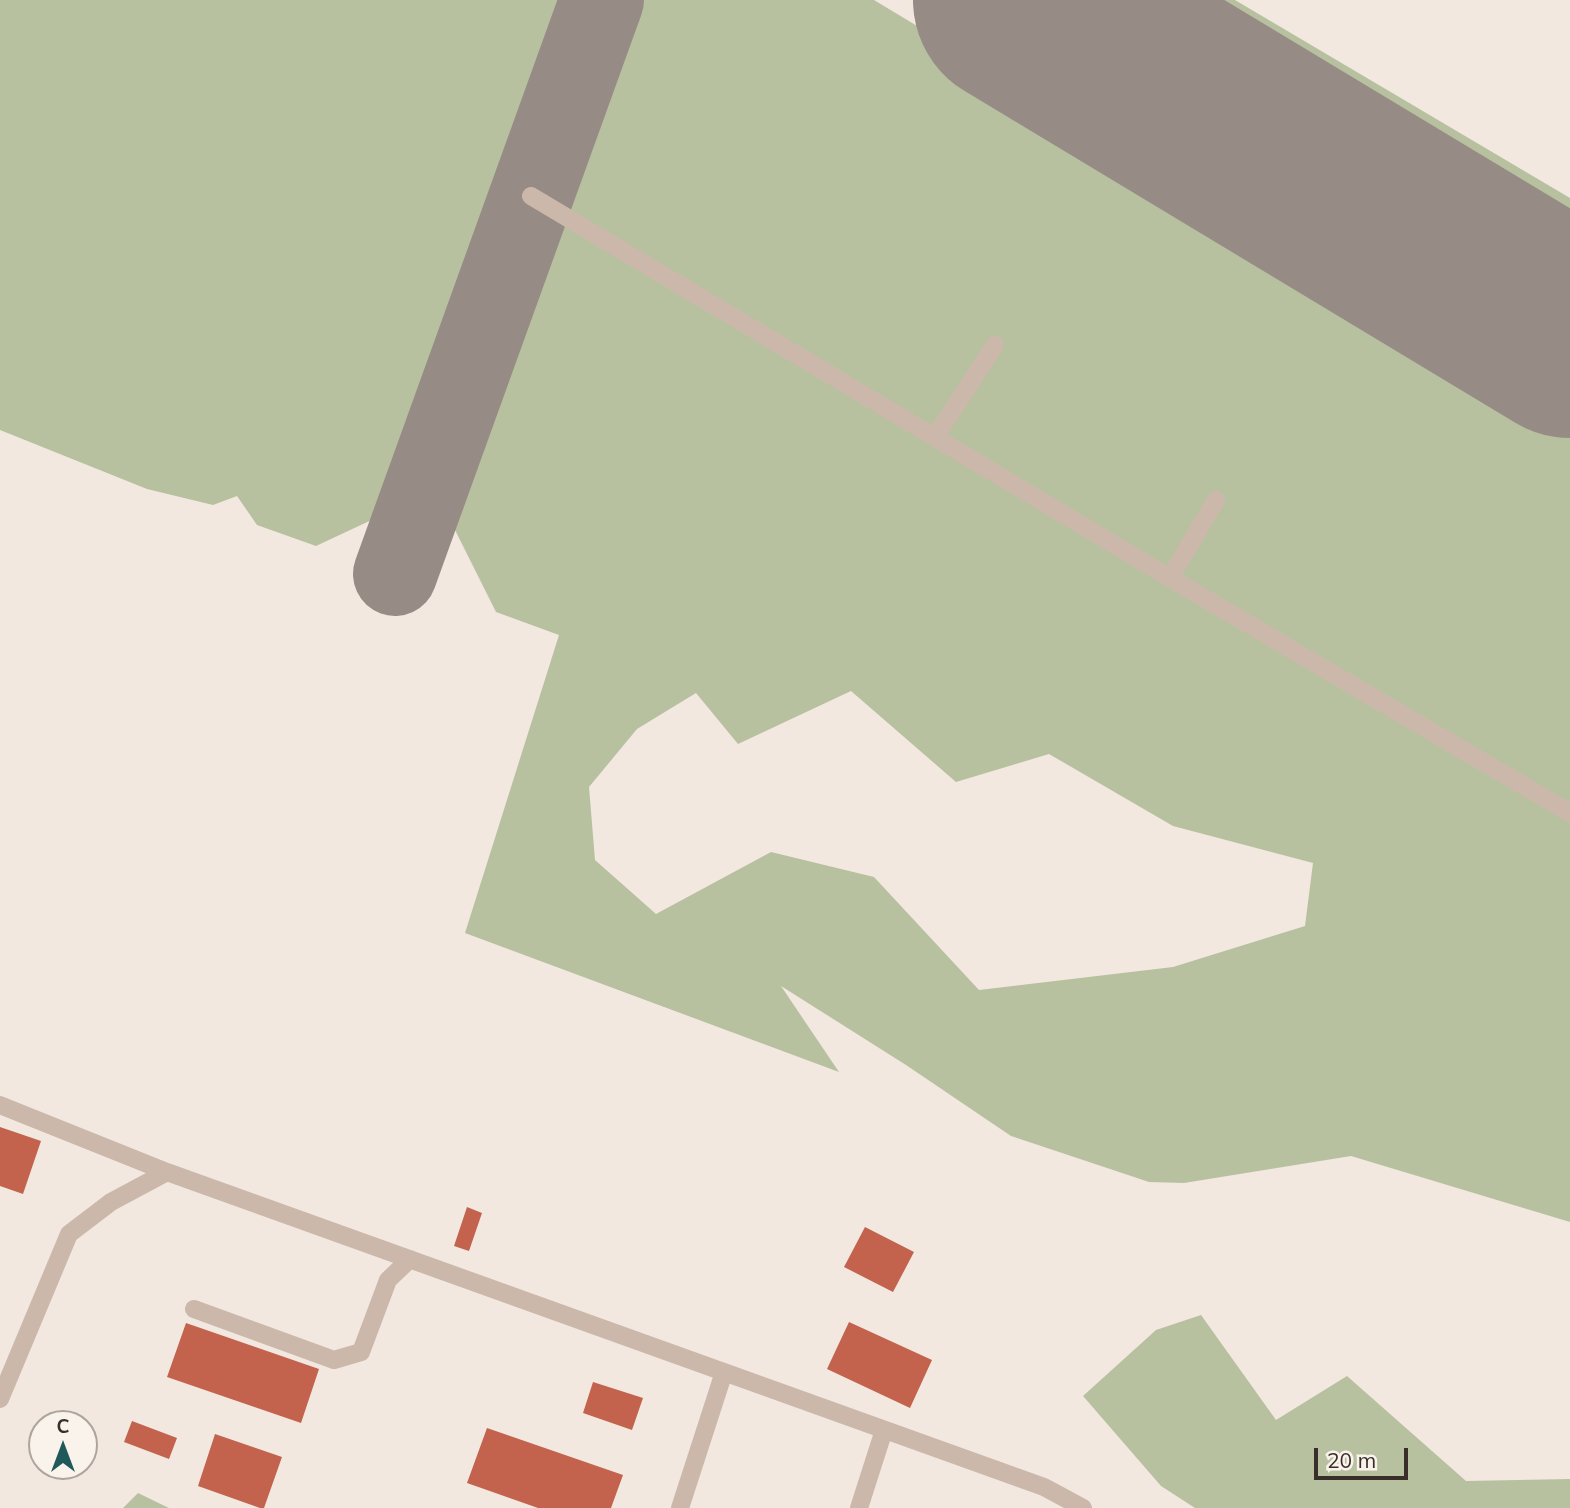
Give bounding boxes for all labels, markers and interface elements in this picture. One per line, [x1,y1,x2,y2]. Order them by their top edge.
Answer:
north arrow [28,1410,98,1480]
text: С [56,1414,70,1438]
scale bar [1318,1434,1412,1478]
text: 20 m [1327,1447,1376,1473]

